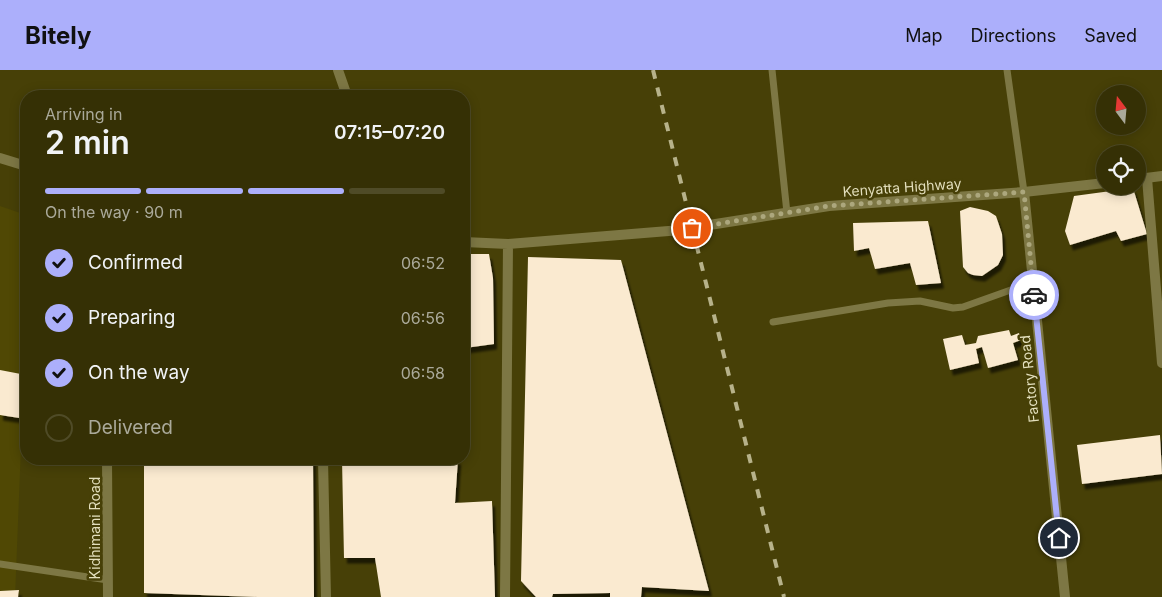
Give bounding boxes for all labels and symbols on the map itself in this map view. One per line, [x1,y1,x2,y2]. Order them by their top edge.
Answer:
north arrow [1096,85,1146,135]
street label: Kenyatta Highway [842,174,962,200]
pin [671,207,713,249]
courier [1009,270,1059,320]
street label: Factory Road [1016,335,1042,423]
street label: Kidhimani Road [86,477,103,579]
pin [1038,517,1080,559]

